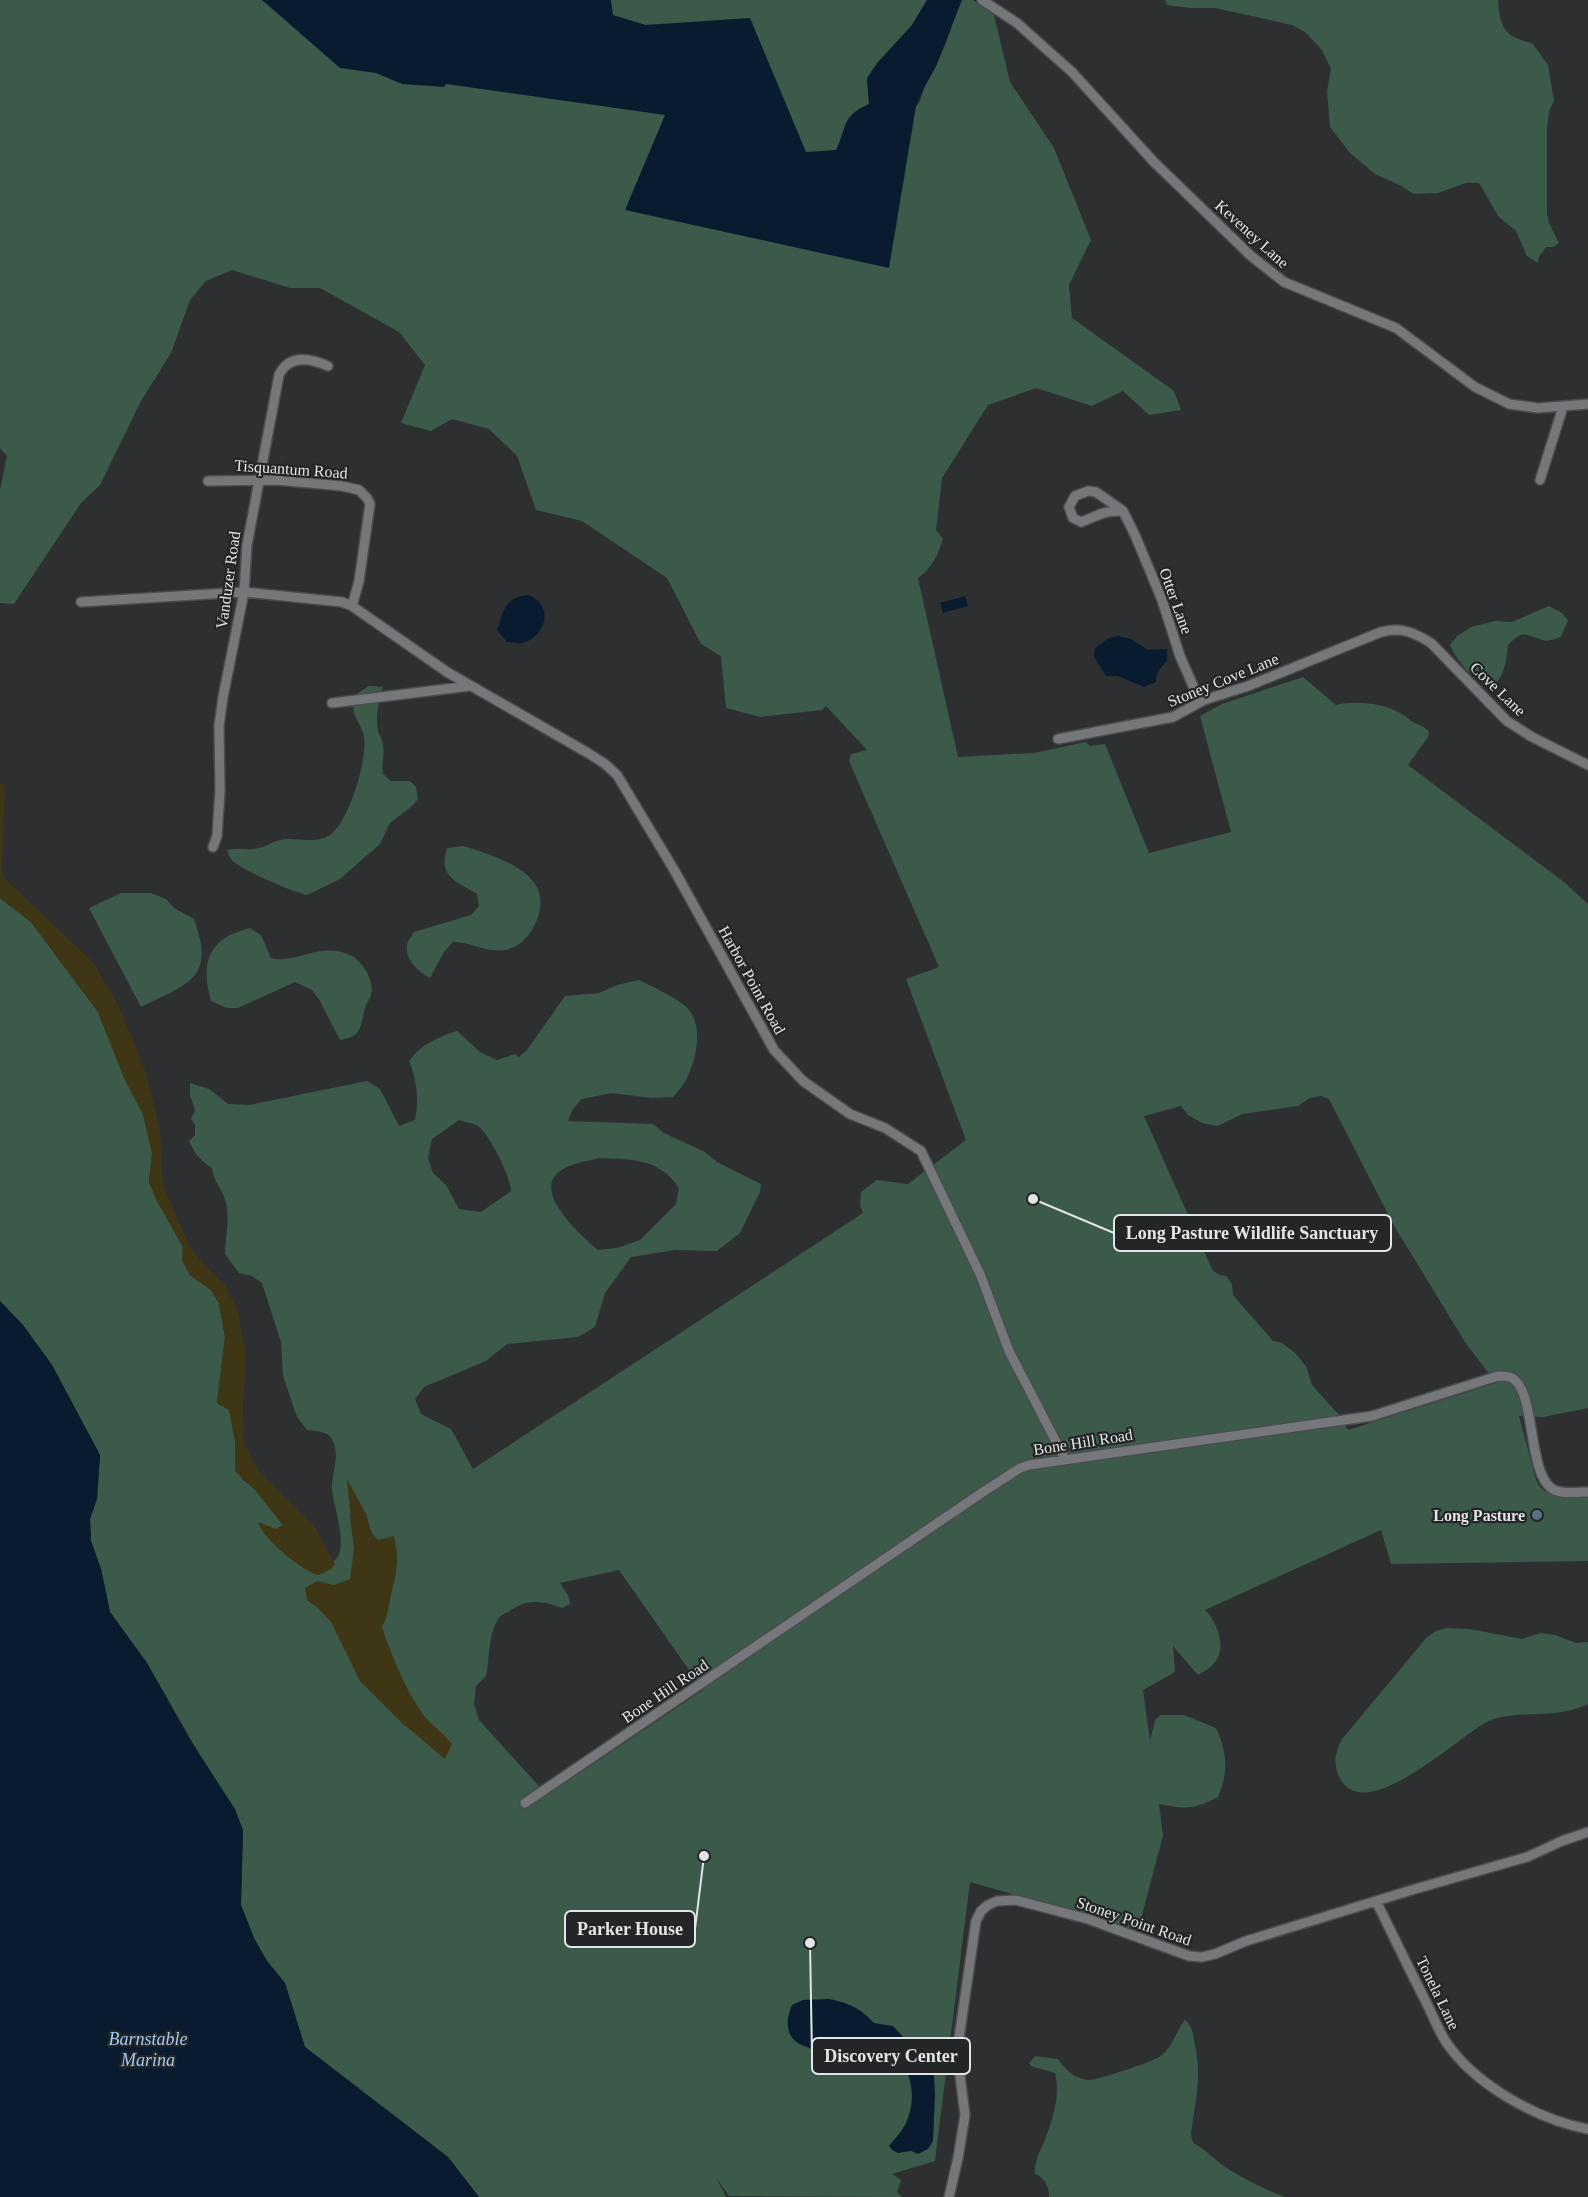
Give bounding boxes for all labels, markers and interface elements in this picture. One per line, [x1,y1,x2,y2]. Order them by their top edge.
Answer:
street label: Keveney Lane [1211,197,1292,272]
street label: Tisquantum Road [234,457,348,482]
street label: Vanduzer Road [213,530,243,630]
street label: Otter Lane [1156,566,1196,636]
street label: Stoney Cove Lane [1165,650,1281,711]
street label: Cove Lane [1467,659,1529,719]
street label: Harbor Point Road [715,923,789,1037]
callout: Long Pasture Wildlife Sanctuary [1114,1215,1391,1251]
text: Long Pasture Wildlife Sanctuary [1126,1223,1378,1243]
street label: Bone Hill Road [1032,1426,1134,1458]
place label: Long Pasture [1433,1507,1525,1525]
marker: Long Pasture [1530,1508,1544,1522]
street label: Bone Hill Road [619,1656,711,1726]
street label: Stoney Point Road [1074,1893,1194,1950]
callout: Parker House [565,1911,695,1947]
text: Parker House [577,1919,683,1939]
street label: Tonela Lane [1413,1954,1463,2032]
water label: Barnstable Marina [109,2029,188,2070]
callout: Discovery Center [812,2038,970,2074]
text: Discovery Center [824,2046,958,2066]

